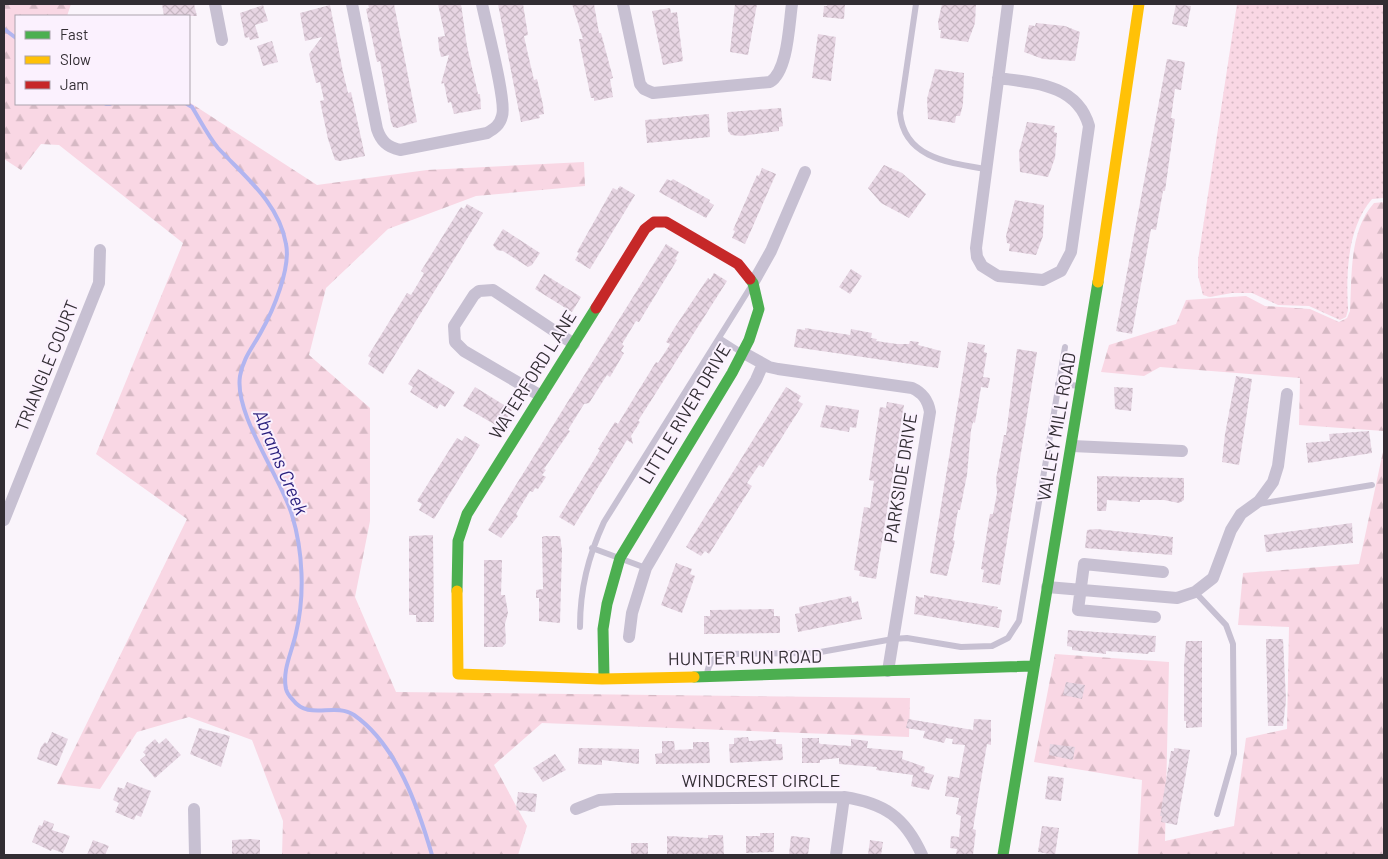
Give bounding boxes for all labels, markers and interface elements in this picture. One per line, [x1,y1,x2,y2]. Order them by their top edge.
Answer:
legend [15,15,190,105]
text: Fast [60,25,88,43]
text: Slow [60,50,91,68]
text: Jam [60,75,89,93]
street label: TRIANGLE COURT [10,297,82,435]
street label: WATERFORD LANE [484,306,581,443]
street label: LITTLE RIVER DRIVE [634,339,735,488]
street label: VALLEY MILL ROAD [1032,351,1080,503]
water label: Abrams Creek [249,406,314,519]
street label: PARKSIDE DRIVE [879,411,921,545]
street label: HUNTER RUN ROAD [668,645,822,669]
street label: WINDCREST CIRCLE [682,769,840,791]

